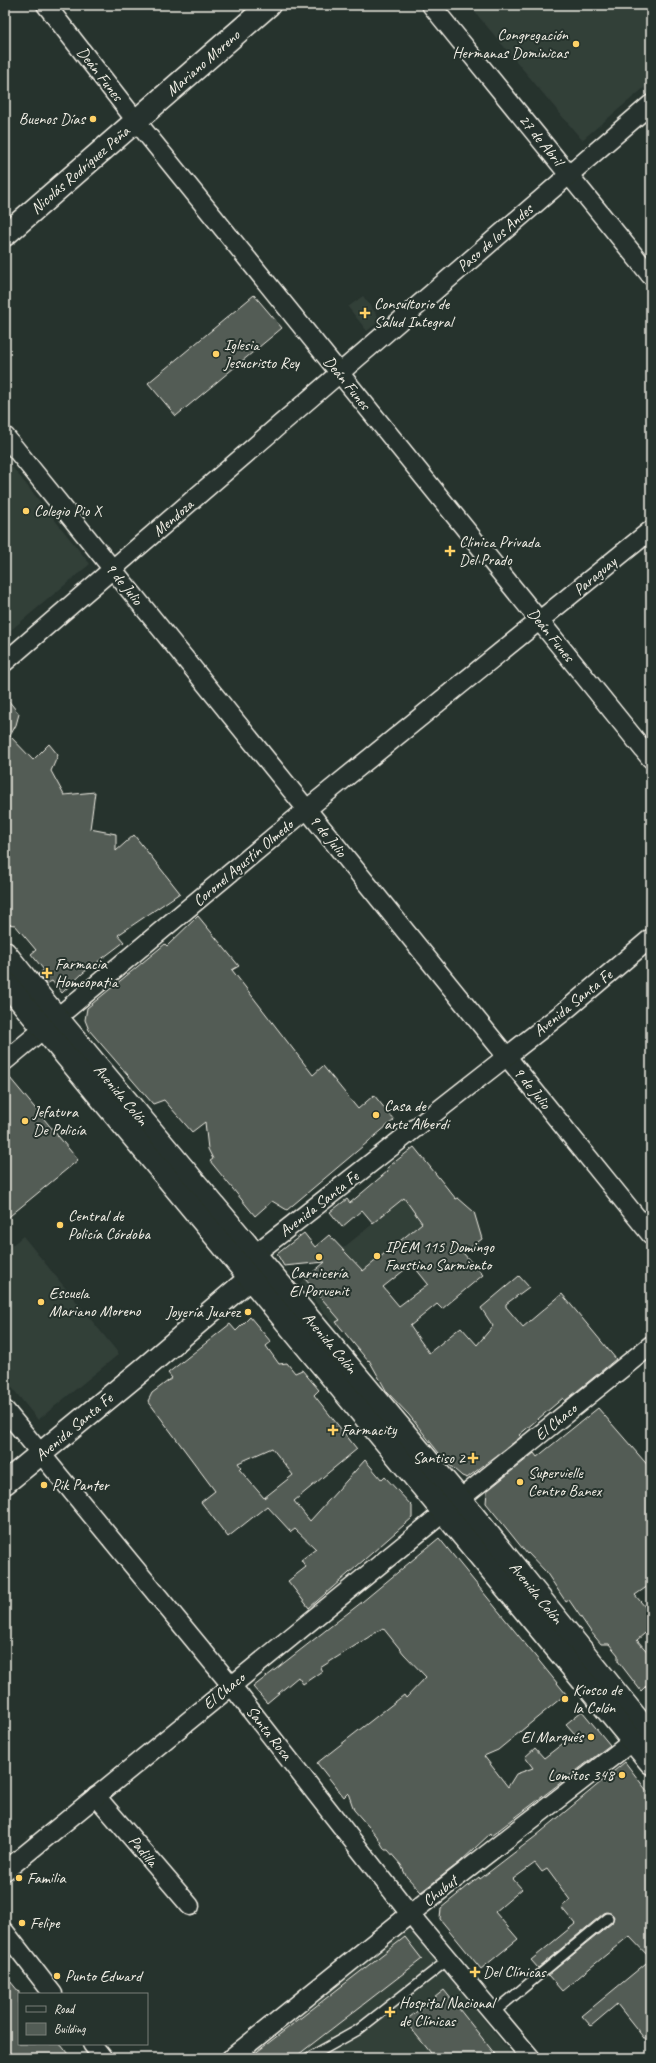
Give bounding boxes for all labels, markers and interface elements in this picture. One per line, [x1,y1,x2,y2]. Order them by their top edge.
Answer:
street label: Mariano Moreno [162,25,245,101]
place label: Congregación Hermanas Dominicas [453,25,570,63]
marker: Congregación Hermanas Dominicas [571,39,581,49]
street label: Deán Funes [73,43,128,106]
place label: Buenos Días [19,109,87,129]
street label: 27 de Abril [514,110,570,172]
marker: Buenos Días [88,114,98,124]
street label: Nicolás Rodríguez Peña [26,121,134,219]
street label: Paso de los Andes [453,199,538,276]
place label: Consultorio de Salud Integral [374,294,456,332]
marker: Consultorio de Salud Integral [359,307,371,319]
place label: Iglesia Jesucristo Rey [223,335,301,373]
marker: Iglesia Jesucristo Rey [211,349,221,359]
street label: Deán Funes [319,352,376,415]
street label: Mendoza [149,494,199,541]
place label: Colegio Pio X [34,501,103,521]
marker: Colegio Pio X [21,506,31,516]
place label: Clinica Privada Del Prado [459,532,541,570]
marker: Clinica Privada Del Prado [444,545,456,557]
street label: Paraguay [569,551,622,600]
street label: 9 de Julio [101,559,148,610]
street label: Deán Funes [523,604,580,667]
street label: 9 de Julio [305,811,352,862]
street label: Coronel Agustín Olmedo [189,814,299,911]
place label: Farmacia Homeopatia [55,954,119,992]
street label: Avenida Santa Fe [530,964,618,1041]
marker: Farmacia Homeopatia [42,968,52,978]
street label: Avenida Colón [90,1060,153,1130]
street label: 9 de Julio [509,1063,556,1114]
place label: Casa de arte Alberdi [384,1096,451,1134]
place label: Jefatura De Policía [32,1102,87,1140]
marker: Casa de arte Alberdi [371,1110,381,1120]
marker: Jefatura De Policía [20,1116,30,1126]
street label: Avenida Santa Fe [275,1166,364,1241]
place label: Central de Policía Córdoba [68,1206,152,1244]
marker: Central de Policía Córdoba [55,1220,65,1230]
place label: IPEM 115 Domingo Faustino Sarmiento [385,1237,495,1275]
marker: IPEM 115 Domingo Faustino Sarmiento [372,1251,382,1261]
marker: Carnicería El Porvenit [314,1252,324,1262]
place label: Carnicería El Porvenit [289,1263,350,1301]
place label: Escuela Mariano Moreno [49,1283,142,1321]
marker: Escuela Mariano Moreno [36,1297,46,1307]
place label: Joyería Juarez [165,1302,242,1322]
marker: Joyería Juarez [243,1307,253,1317]
street label: Avenida Colón [299,1308,362,1378]
street label: Avenida Santa Fe [31,1388,118,1465]
street label: El Chaco [531,1398,583,1445]
place label: Farmacity [341,1420,398,1440]
marker: Farmacity [328,1425,338,1435]
place label: Santiso 2 [413,1448,467,1468]
marker: Santiso 2 [468,1453,478,1463]
place label: Supervielle Centro Banex [528,1463,603,1501]
place label: Pik Panter [52,1475,111,1495]
marker: Supervielle Centro Banex [515,1477,525,1487]
marker: Pik Panter [39,1480,49,1490]
street label: Avenida Colón [505,1558,568,1629]
street label: El Chaco [199,1667,251,1714]
place label: Kiosco de la Colón [573,1680,624,1718]
marker: Kiosco de la Colón [560,1694,570,1704]
street label: Santa Rosa [242,1702,297,1765]
place label: El Marqués [521,1727,585,1747]
marker: El Marqués [586,1732,596,1742]
place label: Lomitos 348 [548,1765,616,1785]
marker: Lomitos 348 [617,1770,627,1780]
street label: Padilla [124,1831,163,1872]
place label: Familia [27,1868,66,1888]
street label: Chubut [418,1869,464,1911]
marker: Familia [14,1873,24,1883]
place label: Felipe [30,1913,61,1933]
marker: Felipe [17,1918,27,1928]
place label: Del Clínicas [483,1962,547,1982]
place label: Punto Edward [65,1966,144,1986]
marker: Del Clínicas [470,1967,480,1977]
marker: Punto Edward [52,1971,62,1981]
legend [18,1993,148,2045]
place label: Hospital Nacional de Clínicas [399,1993,498,2031]
text: Road [54,2001,76,2017]
marker: Hospital Nacional de Clínicas [384,2006,396,2018]
text: Building [54,2021,86,2037]

